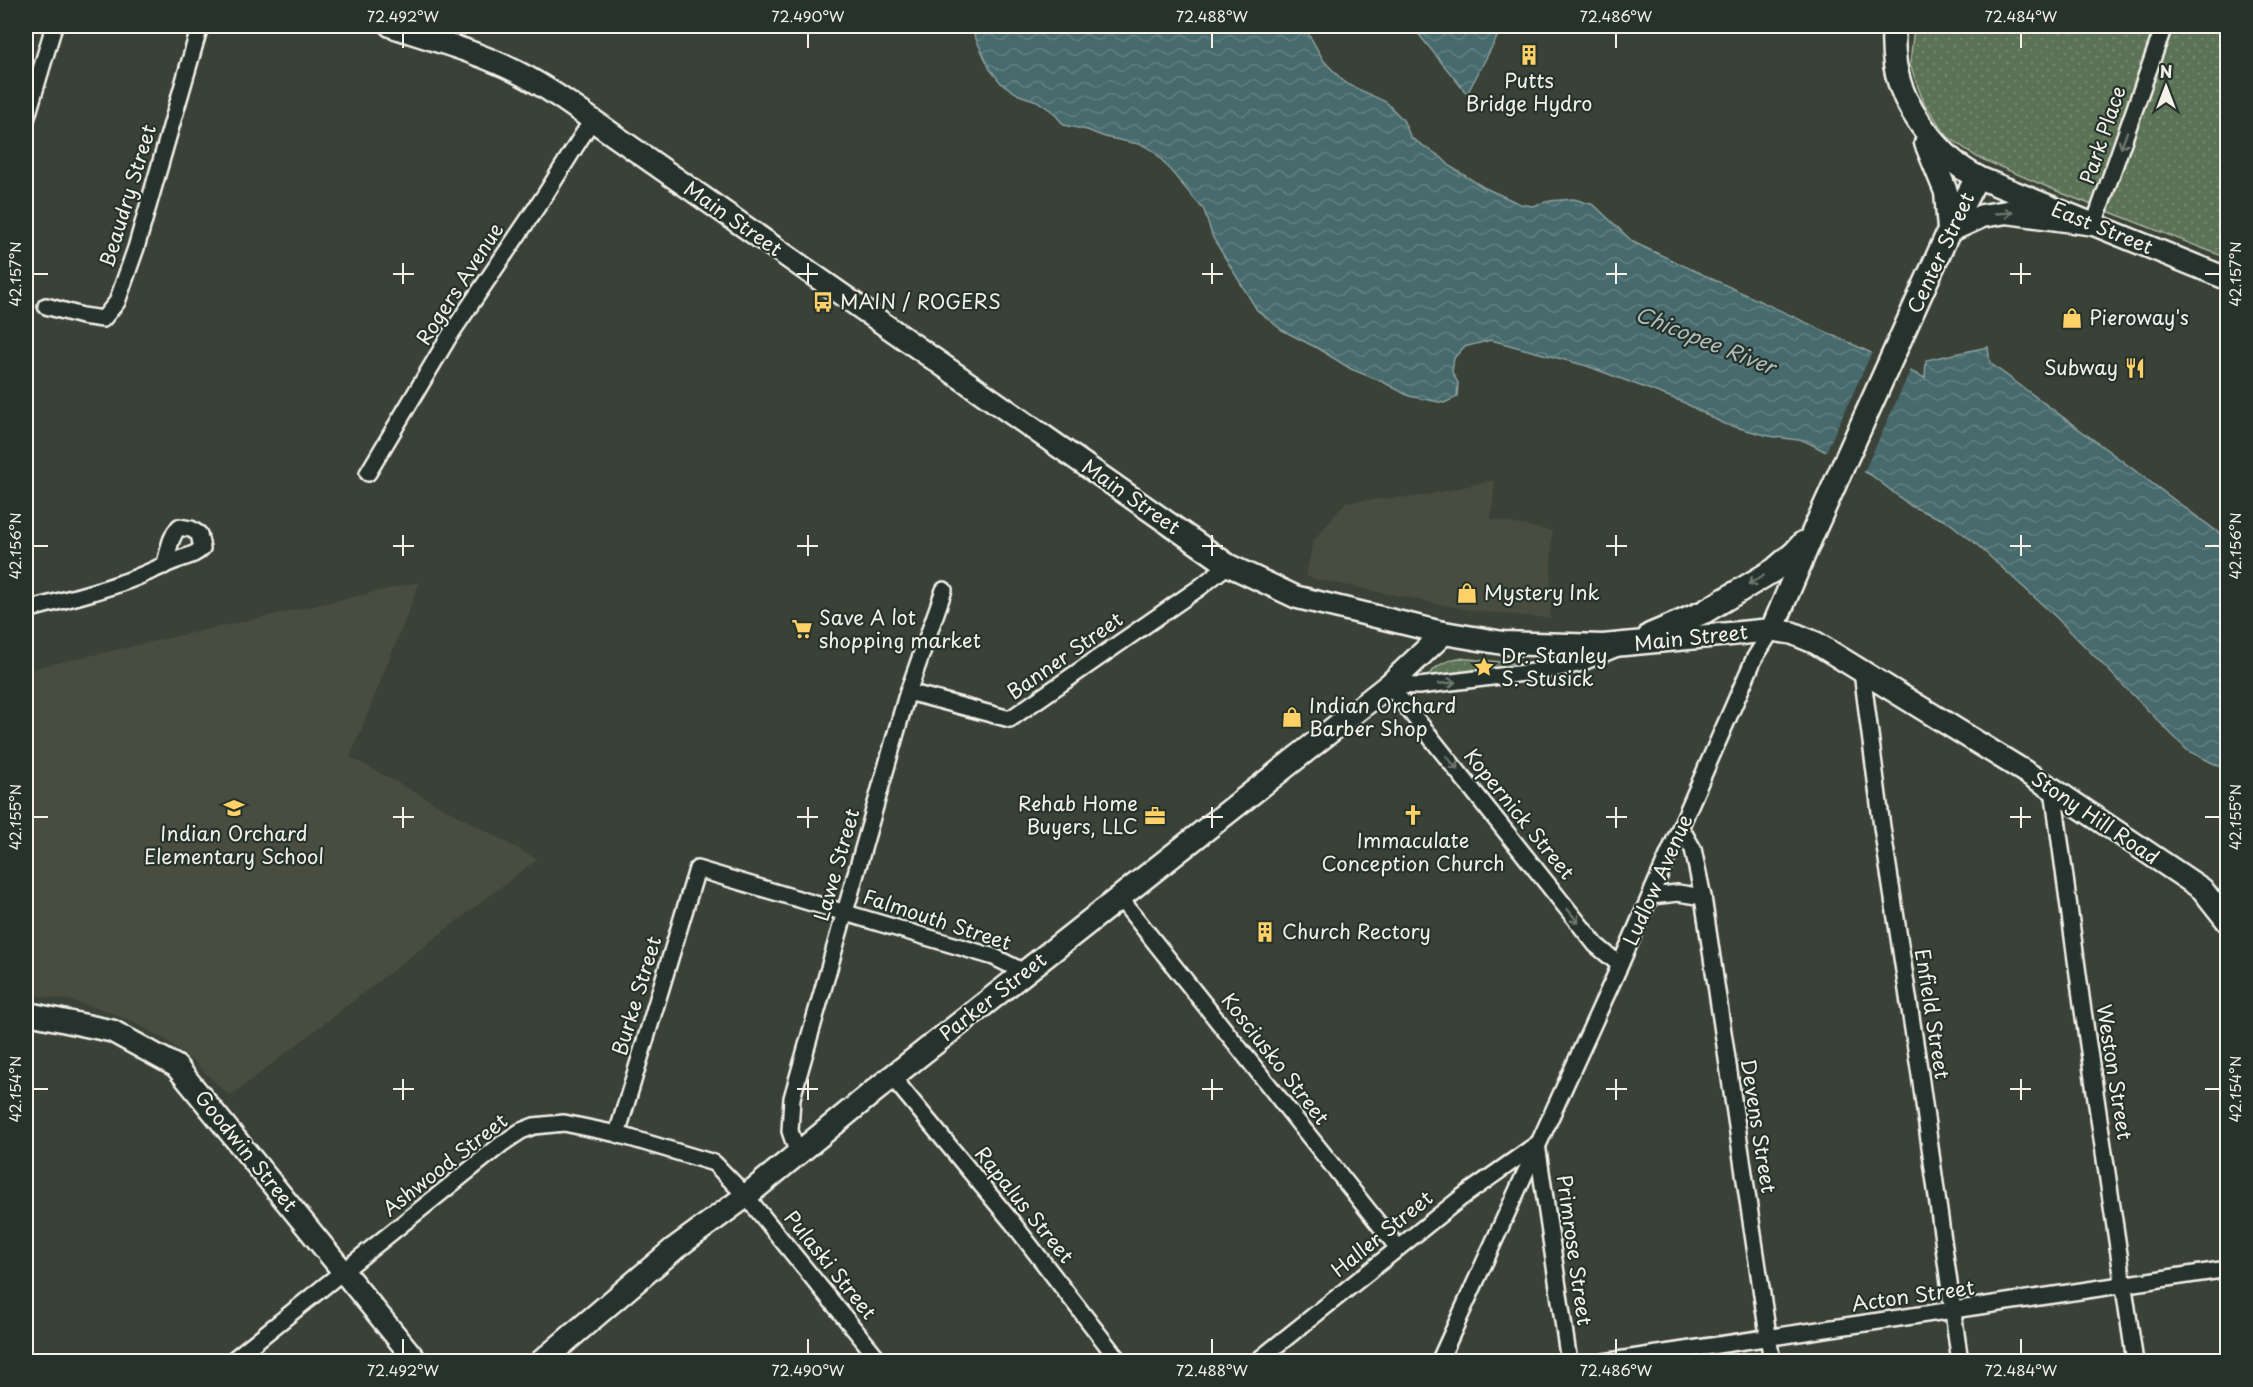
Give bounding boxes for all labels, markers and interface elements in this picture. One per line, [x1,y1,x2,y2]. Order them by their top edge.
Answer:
text: 72.492°W [367,4,440,27]
text: 72.490°W [772,4,845,27]
text: 72.488°W [1176,4,1249,27]
text: 72.486°W [1580,4,1653,27]
text: 72.484°W [1985,4,2058,27]
building icon: Putts Bridge Hydro [1517,43,1541,67]
north arrow [2136,57,2196,117]
text: N [2160,59,2172,83]
place label: Putts Bridge Hydro [1466,65,1592,118]
street label: Park Place [2071,82,2133,188]
street label: Beaudry Street [91,121,163,271]
one-way arrow [2117,130,2128,149]
street label: Main Street [678,173,789,263]
street label: Center Street [1899,187,1981,318]
street label: East Street [2047,193,2158,261]
one-way arrow [1993,207,2013,218]
street label: Rogers Avenue [408,216,510,351]
text: 42.157°N [3,241,26,307]
text: 42.157°N [2223,241,2246,307]
place label: MAIN / ROGERS [840,286,1001,316]
bus stop icon: MAIN / ROGERS [811,290,835,314]
water label: Chicopee River [1631,297,1783,383]
place label: Pieroway's [2089,302,2189,332]
shop icon: Pieroway's [2060,306,2084,330]
place label: Subway [2044,352,2118,382]
restaurant icon: Subway [2123,356,2147,380]
street label: Main Street [1076,451,1187,541]
text: 42.156°N [3,512,26,580]
text: 42.156°N [2223,512,2246,580]
one-way arrow [1748,574,1765,586]
place label: Mystery Ink [1484,577,1600,607]
shop icon: Mystery Ink [1455,581,1479,605]
place label: Save A lot shopping market [819,602,981,655]
street label: Banner Street [1000,604,1129,706]
street label: Main Street [1633,616,1749,658]
supermarket icon: Save A lot shopping market [790,617,814,641]
place label: Dr. Stanley S. Stusick [1501,640,1608,693]
place icon: Dr. Stanley S. Stusick [1472,655,1496,679]
one-way arrow [1436,677,1456,688]
place label: Indian Orchard Barber Shop [1309,690,1456,743]
shop icon: Indian Orchard Barber Shop [1280,705,1304,729]
street label: Kopernick Street [1457,741,1582,886]
one-way arrow [1445,755,1458,771]
street label: Stony Hill Road [2026,763,2166,871]
text: 42.155°N [3,784,26,850]
text: 42.155°N [2223,784,2246,850]
place label: Rehab Home Buyers, LLC [1018,788,1138,841]
school or university icon: Indian Orchard Elementary School [222,796,246,820]
church icon: Immaculate Conception Church [1401,803,1425,827]
office icon: Rehab Home Buyers, LLC [1143,804,1167,828]
street label: Lawe Street [806,805,866,924]
street label: Ludlow Avenue [1615,809,1699,950]
place label: Indian Orchard Elementary School [144,818,324,871]
place label: Immaculate Conception Church [1321,825,1505,878]
street label: Falmouth Street [859,881,1015,957]
one-way arrow [1567,907,1580,923]
place label: Church Rectory [1282,916,1431,946]
building icon: Church Rectory [1253,920,1277,944]
street label: Burke Street [604,932,668,1059]
street label: Parker Street [932,945,1052,1048]
street label: Enfield Street [1908,946,1958,1081]
street label: Kosciusko Street [1215,986,1337,1131]
street label: Weston Street [2089,1002,2141,1142]
text: 42.154°N [3,1056,26,1122]
street label: Devens Street [1734,1056,1784,1195]
text: 42.154°N [2223,1056,2246,1122]
street label: Goodwin Street [188,1083,305,1218]
street label: Ashwood Street [375,1106,513,1223]
street label: Rapalus Street [968,1139,1081,1269]
street label: Primrose Street [1550,1173,1600,1327]
street label: Haller Street [1324,1183,1439,1284]
street label: Pulaski Street [778,1204,884,1325]
street label: Acton Street [1849,1272,1976,1318]
text: 72.492°W [367,1358,440,1381]
text: 72.490°W [772,1358,845,1381]
text: 72.488°W [1176,1358,1249,1381]
text: 72.486°W [1580,1358,1653,1381]
text: 72.484°W [1985,1358,2058,1381]

